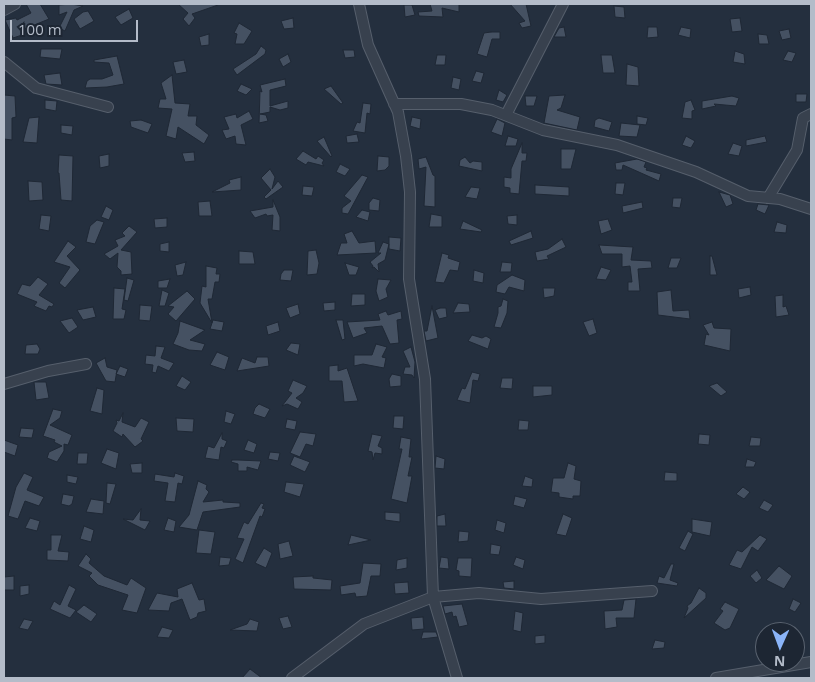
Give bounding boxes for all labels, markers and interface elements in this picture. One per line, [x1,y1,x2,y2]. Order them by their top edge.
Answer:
scale bar [12,10,140,42]
text: 100 m [18,19,62,39]
north arrow [755,622,805,672]
text: N [773,652,786,671]

